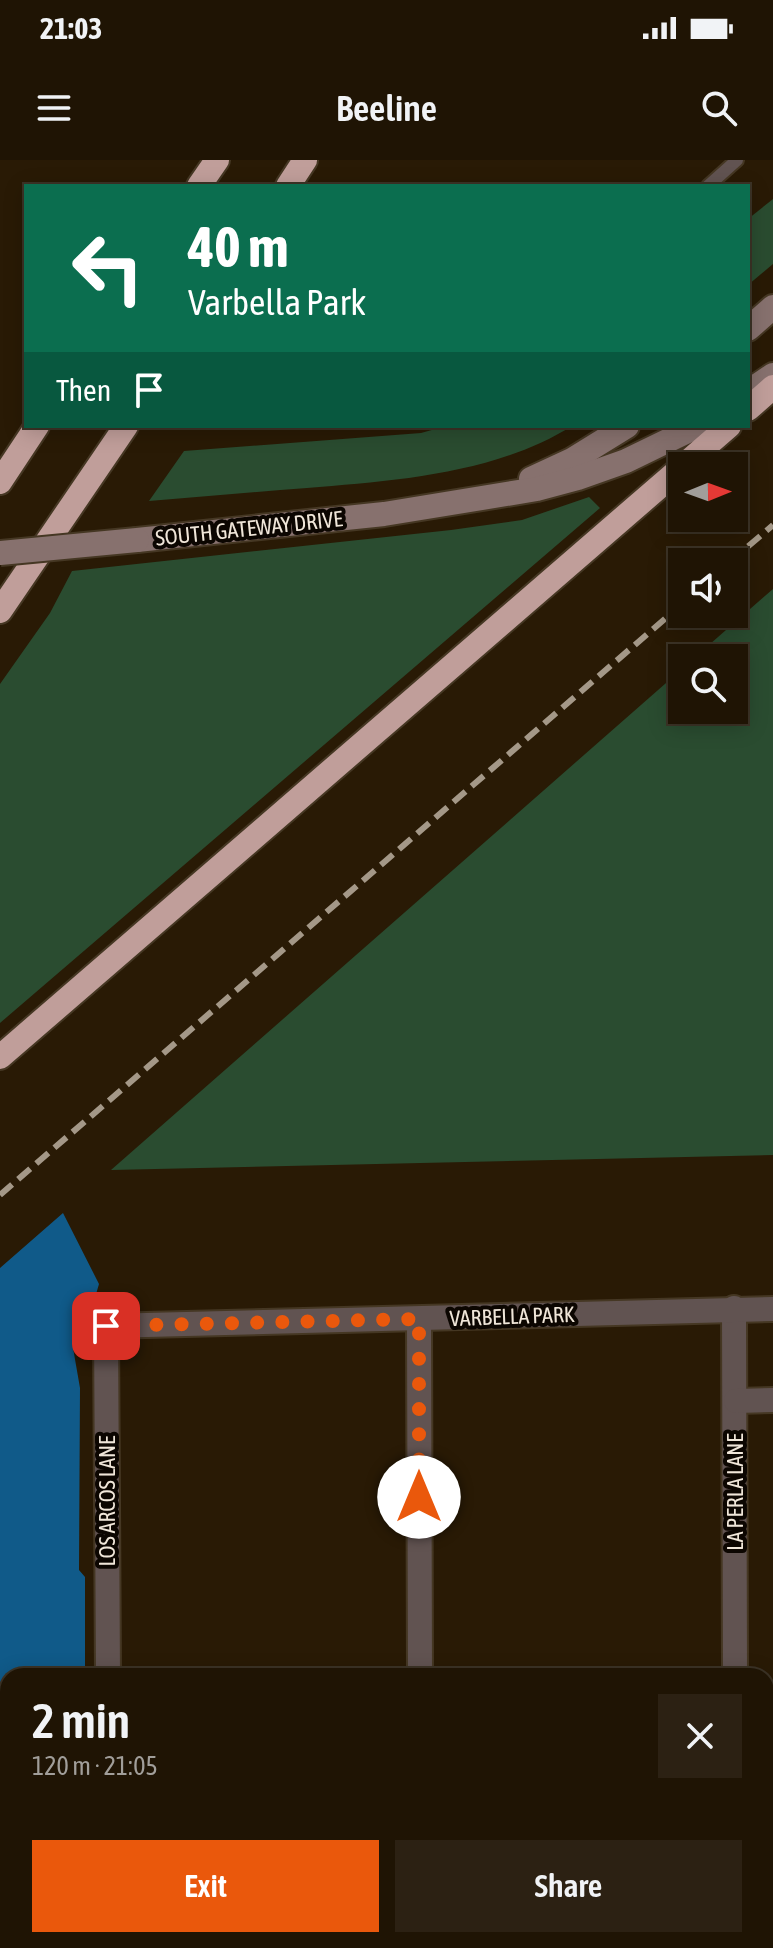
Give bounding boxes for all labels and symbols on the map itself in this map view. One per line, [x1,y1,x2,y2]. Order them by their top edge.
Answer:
north arrow [668,452,748,532]
street label: SOUTH GATEWAY DRIVE [154,505,345,551]
pin [72,1292,140,1360]
street label: VARBELLA PARK [449,1301,575,1331]
street label: LA PERLA LANE [722,1433,748,1551]
street label: LOS ARCOS LANE [94,1435,120,1566]
position arrow [377,1455,461,1539]

